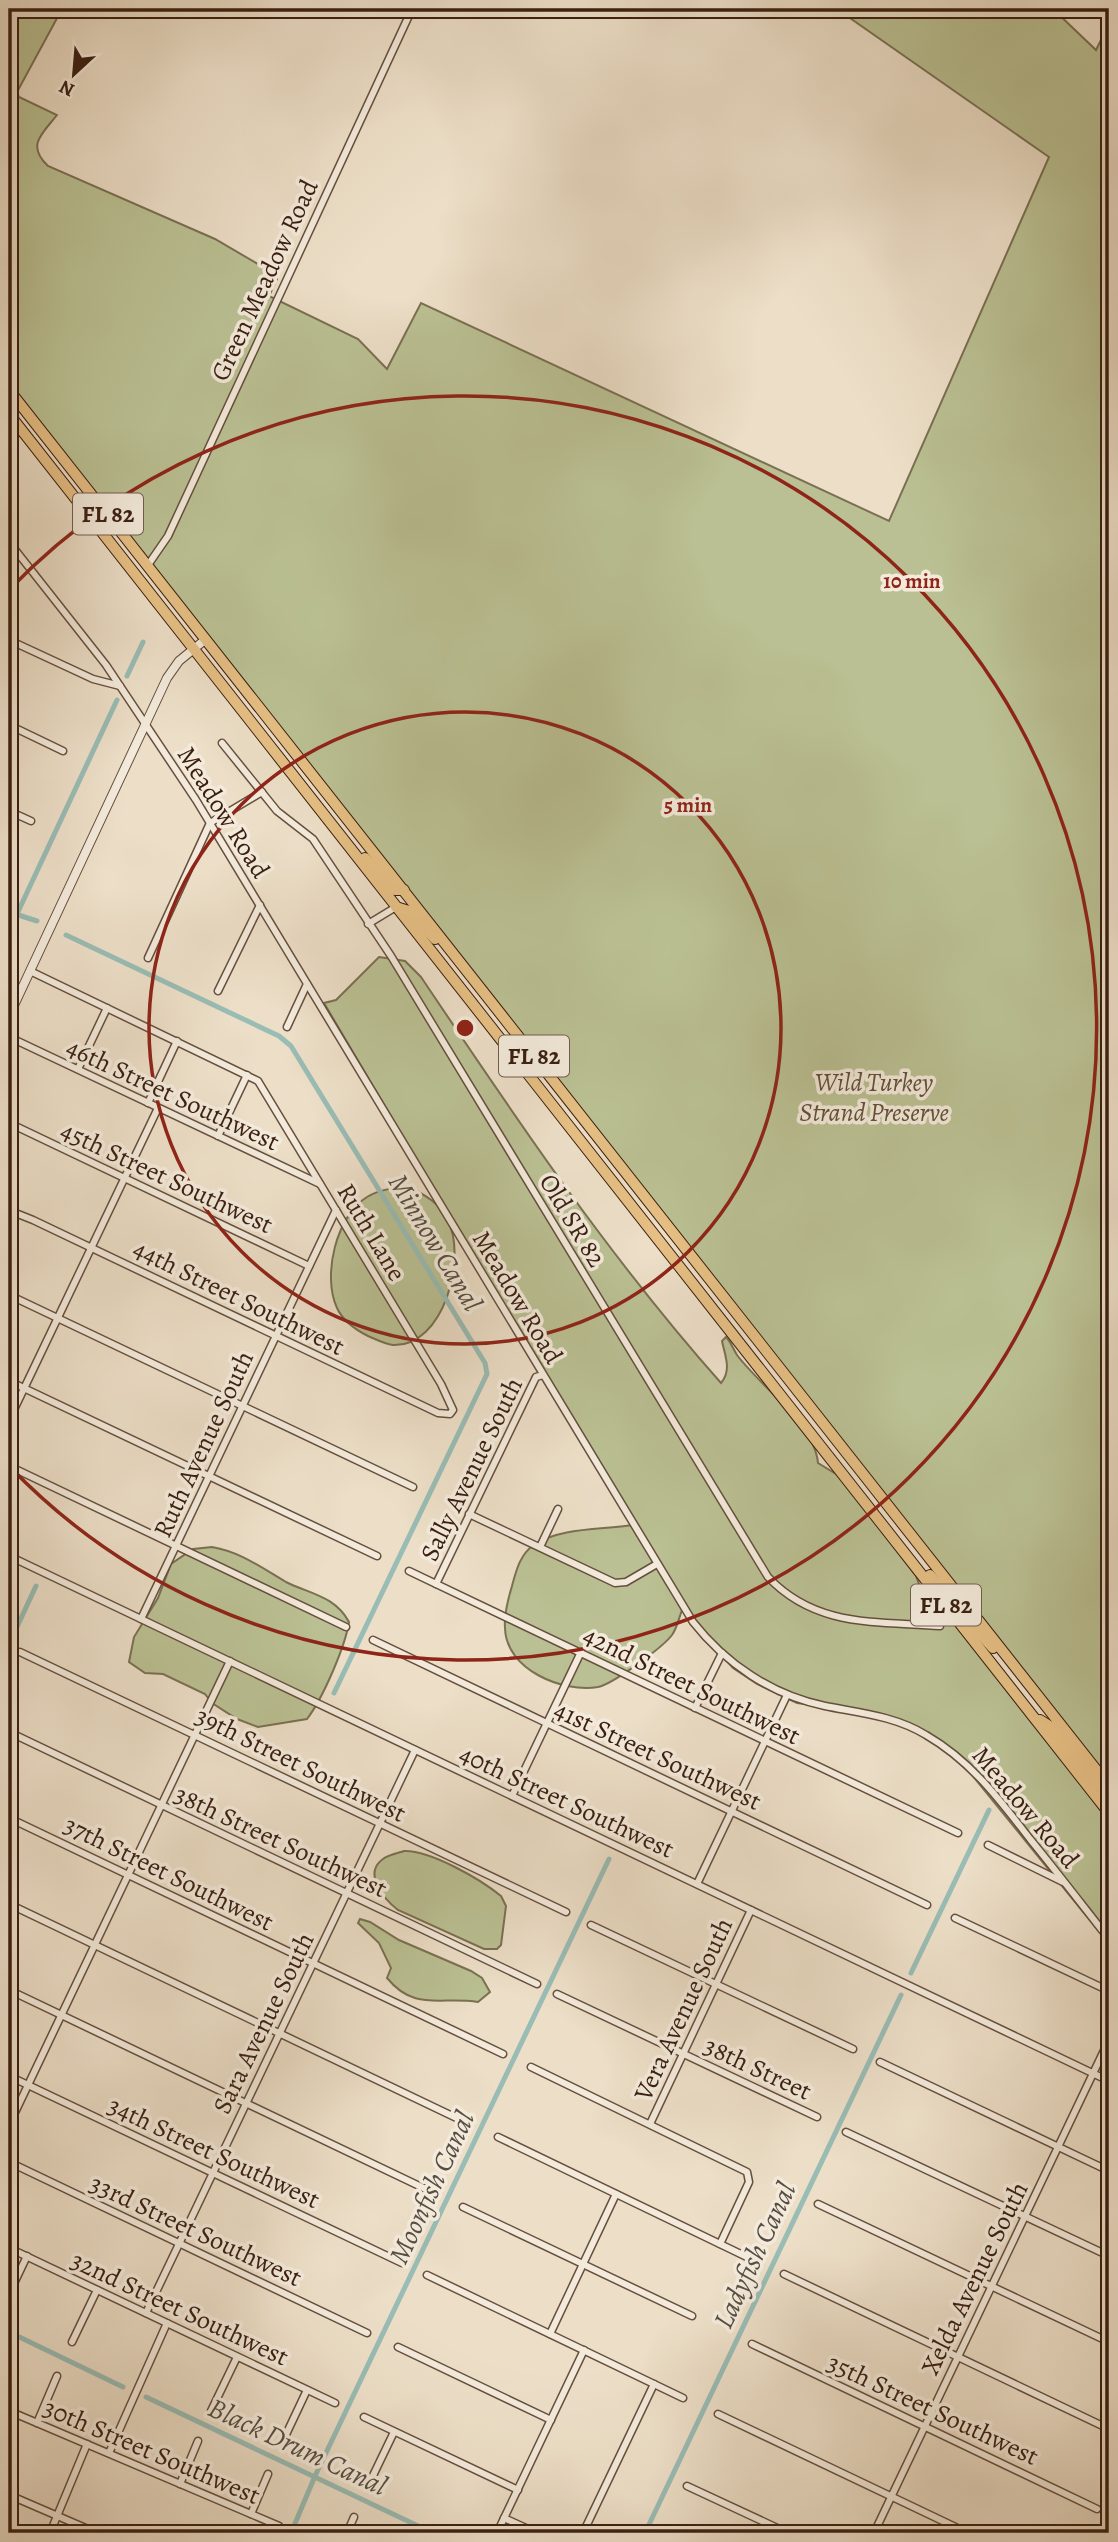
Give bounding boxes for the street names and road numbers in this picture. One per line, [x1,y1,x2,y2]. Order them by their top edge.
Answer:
street label: Green Meadow Road [202,174,327,387]
road number: FL 82 [73,494,143,534]
street label: Meadow Road [169,740,278,885]
street label: 46th Street Southwest [61,1030,285,1159]
road number: FL 82 [499,1036,569,1076]
street label: 45th Street Southwest [55,1113,279,1242]
street label: Old SR 82 [531,1167,614,1274]
street label: Ruth Lane [329,1177,414,1288]
street label: Meadow Road [464,1224,571,1370]
street label: 44th Street Southwest [127,1231,351,1364]
street label: Ruth Avenue South [145,1345,262,1543]
street label: Sally Avenue South [412,1372,531,1567]
road number: FL 82 [911,1584,981,1625]
street label: 42nd Street Southwest [577,1618,807,1753]
street label: 41st Street Southwest [549,1692,767,1819]
street label: 39th Street Southwest [190,1698,412,1831]
street label: 40th Street Southwest [454,1736,680,1867]
street label: Meadow Road [964,1739,1087,1876]
street label: 38th Street Southwest [169,1777,393,1906]
street label: 37th Street Southwest [58,1807,280,1940]
street label: Vera Avenue South [625,1912,741,2107]
street label: Sara Avenue South [204,1927,323,2120]
street label: 38th Street [698,2028,818,2109]
street label: 34th Street Southwest [102,2088,326,2217]
street label: 33rd Street Southwest [84,2166,308,2295]
street label: Xelda Avenue South [913,2176,1036,2381]
street label: 32nd Street Southwest [65,2243,295,2374]
street label: 35th Street Southwest [821,2345,1045,2474]
street label: 30th Street Southwest [38,2390,266,2513]

